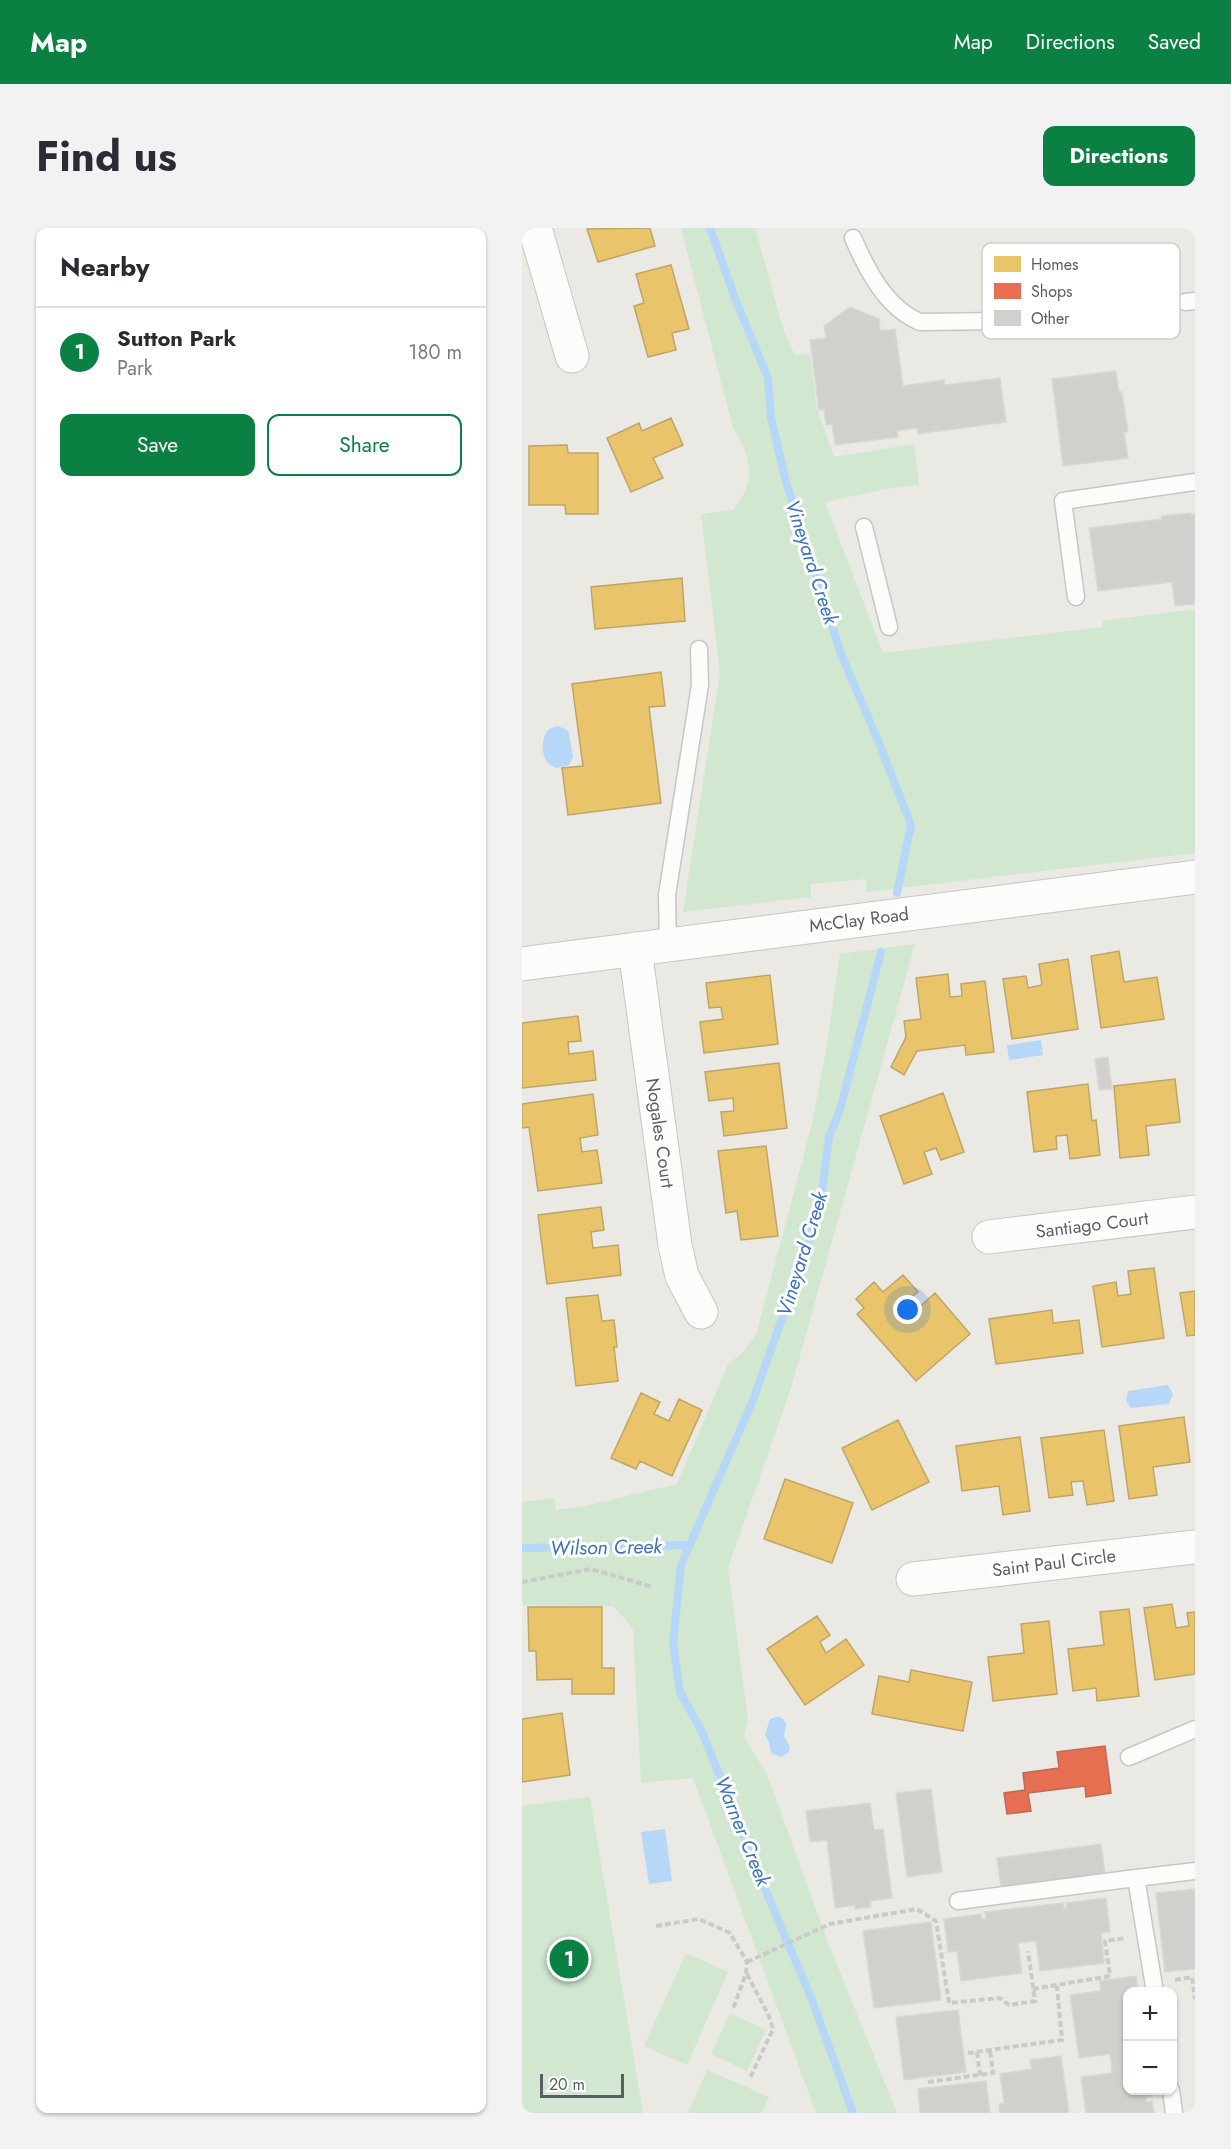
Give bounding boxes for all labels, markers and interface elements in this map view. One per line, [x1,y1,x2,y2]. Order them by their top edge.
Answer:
text: Map [30,22,87,63]
text: Map [954,27,993,57]
text: Directions [1026,27,1115,57]
text: Saved [1148,27,1201,57]
text: Find us [36,126,177,187]
button: Directions [1043,126,1195,186]
legend [982,243,1180,339]
text: Nearby [60,248,149,286]
text: Homes [1031,253,1078,276]
text: Shops [1031,280,1072,303]
text: Other [1031,307,1070,330]
text: Sutton Park [117,322,236,354]
text: 1 [74,338,85,367]
text: 180 m [408,338,462,367]
text: Park [117,354,153,383]
button: Save [60,414,255,476]
button: Share [267,414,462,476]
water label: Vineyard Creek [778,496,846,629]
street label: McClay Road [808,901,910,939]
street label: Nogales Court [639,1076,681,1190]
water label: Vineyard Creek [770,1187,836,1320]
street label: Santiago Court [1034,1205,1150,1245]
your location [893,1295,922,1324]
water label: Wilson Creek [550,1532,663,1563]
street label: Saint Paul Circle [991,1543,1117,1583]
water label: Warner Creek [707,1772,778,1892]
pin: 1 [550,1936,588,1982]
map controls [1123,1987,1177,2095]
button: + [1123,1987,1177,2041]
button: − [1123,2041,1177,2095]
scale bar [540,2071,624,2098]
text: 20 m [549,2073,585,2096]

